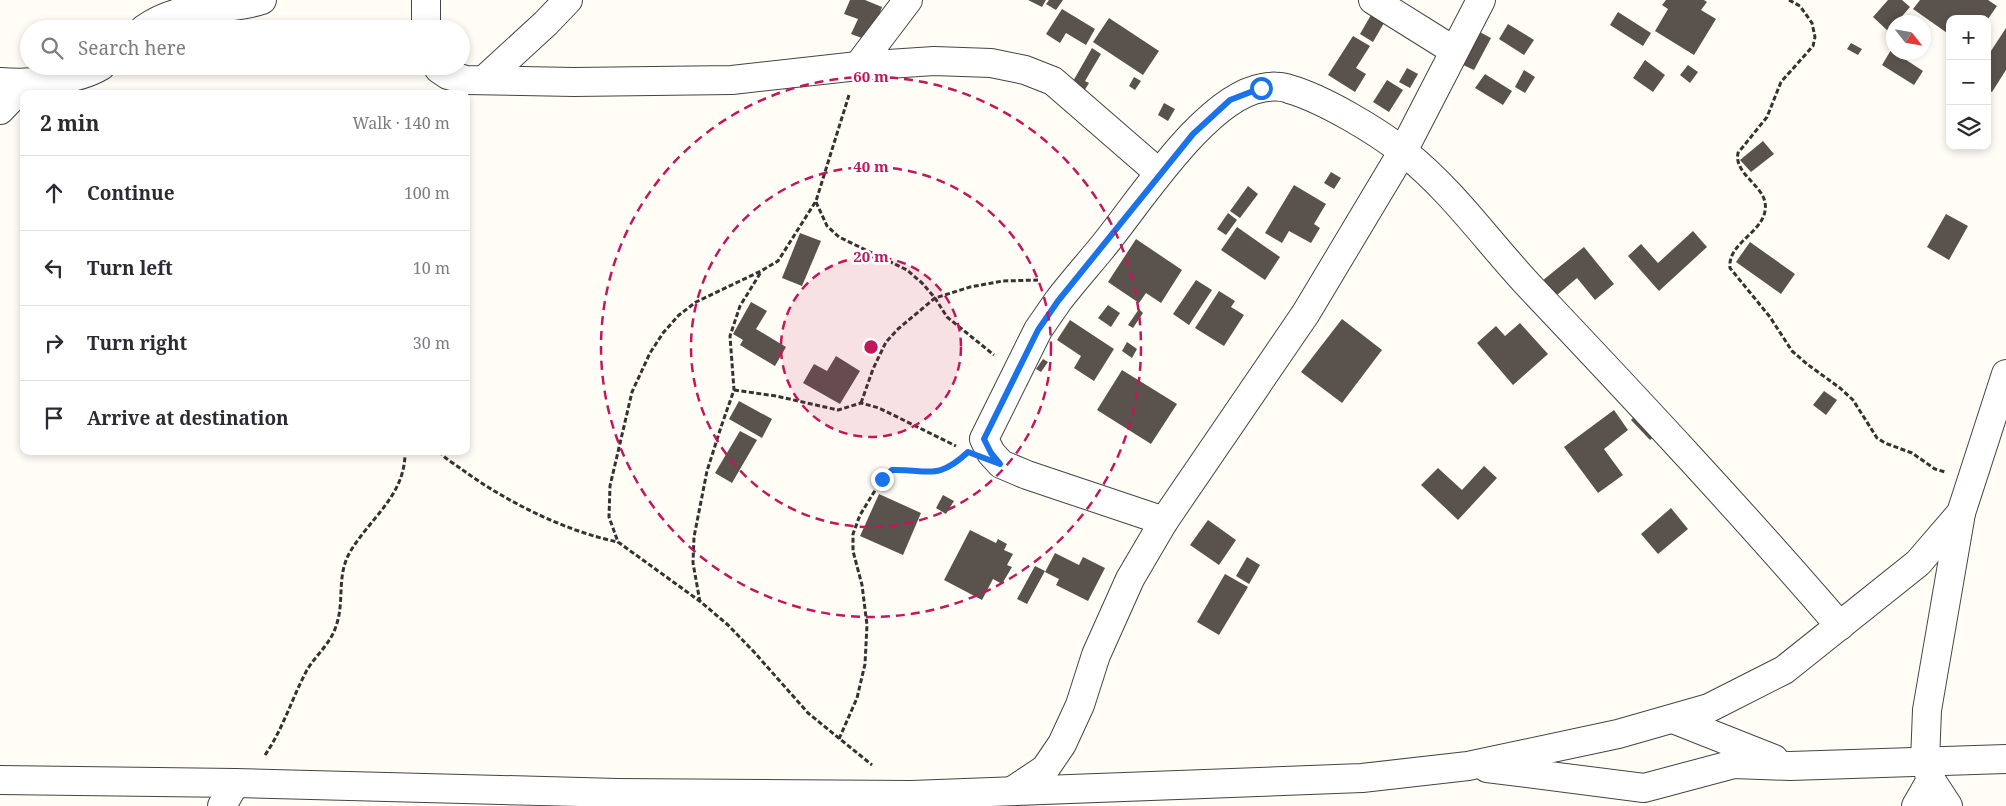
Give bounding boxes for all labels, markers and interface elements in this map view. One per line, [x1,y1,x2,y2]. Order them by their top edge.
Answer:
north arrow [1886,15,1931,60]
map controls [1946,15,1991,150]
button: + [1946,15,1991,60]
search box [20,20,470,75]
icon: search [38,34,66,62]
text: Search here [78,35,186,61]
button: − [1946,60,1991,105]
text: 60 m [853,66,889,86]
route start [1250,77,1273,100]
button: layers [1946,105,1991,150]
text: 2 min [40,109,99,137]
text: Walk · 140 m [353,112,450,134]
text: 40 m [853,156,889,176]
icon: ahead [40,179,68,207]
text: Continue [87,180,175,206]
text: 100 m [404,182,450,204]
text: 20 m [853,246,889,266]
icon: left [40,254,68,282]
text: Turn left [87,255,173,281]
text: 10 m [413,257,450,279]
icon: right [40,329,68,357]
text: Turn right [87,330,187,356]
text: 30 m [413,332,450,354]
centre of rings [862,338,880,356]
icon: arrive [40,404,68,432]
text: Arrive at destination [87,405,289,431]
route end [871,468,894,491]

